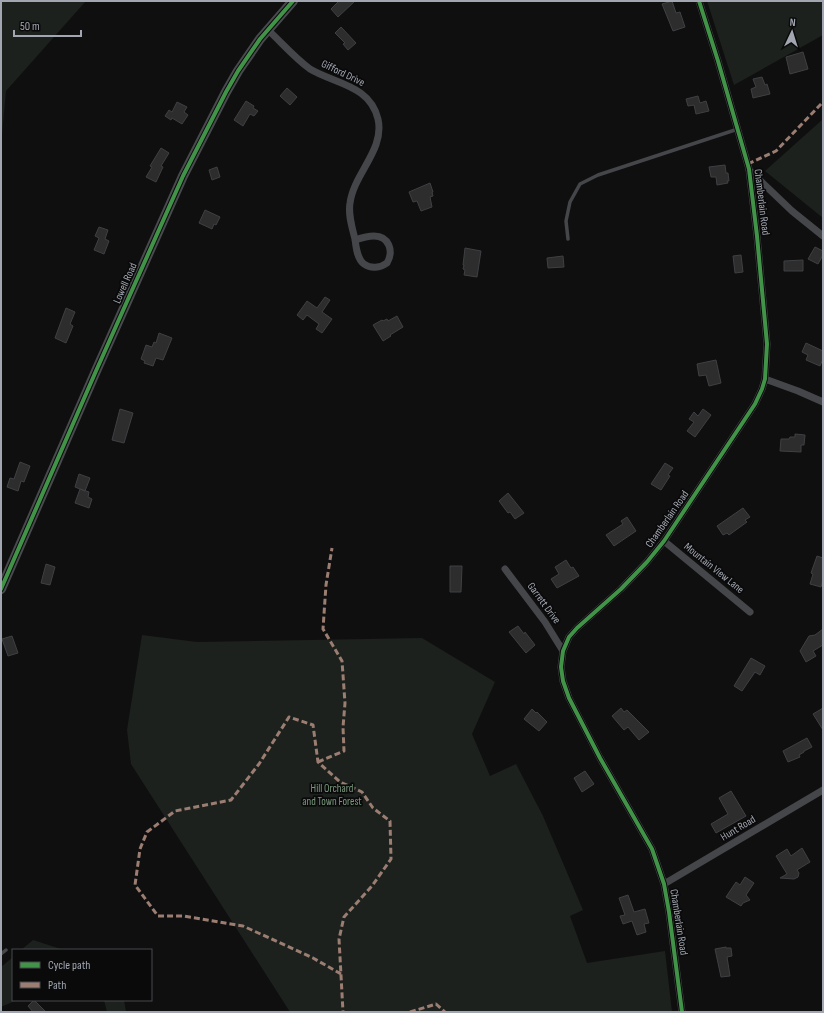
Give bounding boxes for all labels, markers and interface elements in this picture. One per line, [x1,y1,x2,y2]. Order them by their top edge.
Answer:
scale bar [14,12,81,38]
north arrow [772,12,812,52]
text: N [789,16,796,29]
text: 50 m [20,19,40,34]
street label: Gifford Drive [319,57,367,89]
street label: Chamberlain Road [751,168,773,236]
street label: Lowell Road [110,260,140,305]
street label: Chamberlain Road [643,488,692,550]
street label: Mountain View Lane [681,540,747,596]
street label: Garrett Drive [525,580,563,626]
park label: Hill Orchard and Town Forest [302,782,362,808]
street label: Hunt Road [718,812,758,843]
street label: Chamberlain Road [667,888,691,956]
legend [12,949,152,1001]
text: Cycle path [48,958,90,973]
text: Path [48,978,66,993]

